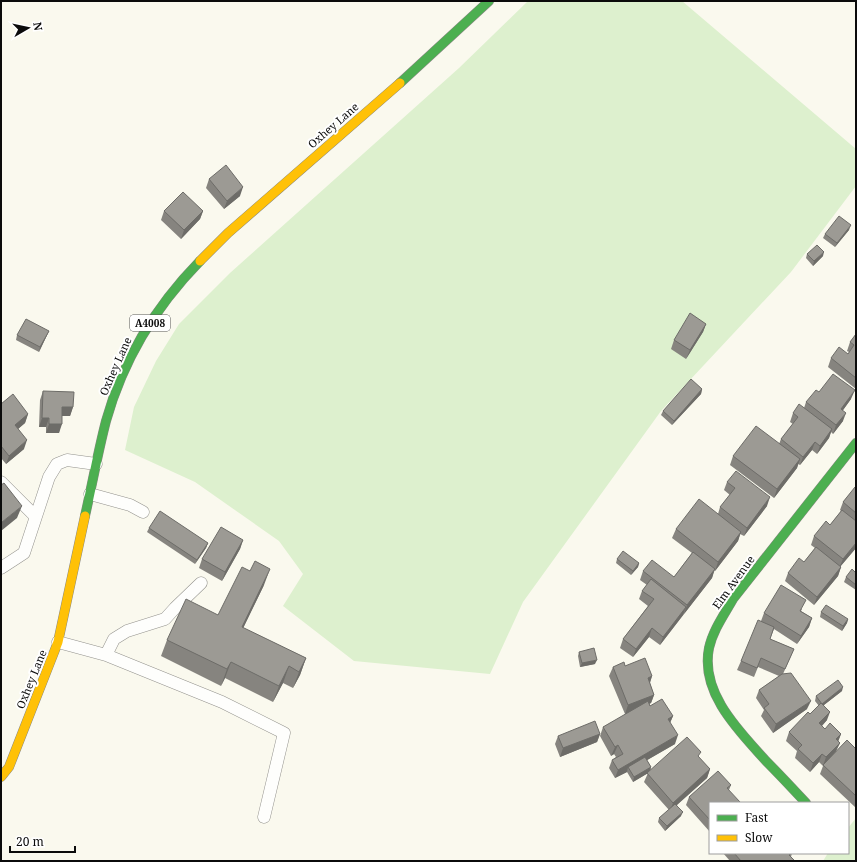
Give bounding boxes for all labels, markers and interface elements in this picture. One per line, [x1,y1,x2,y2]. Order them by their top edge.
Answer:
north arrow [8,8,48,48]
text: N [30,21,47,32]
street label: Oxhey Lane [304,99,362,151]
road number: A4008 [130,315,170,331]
street label: Oxhey Lane [95,334,135,398]
street label: Elm Avenue [708,552,758,612]
street label: Oxhey Lane [12,647,50,711]
legend [709,802,849,854]
text: Fast [745,809,768,826]
scale bar [10,828,75,854]
text: Slow [745,829,773,846]
text: 20 m [16,833,44,850]

